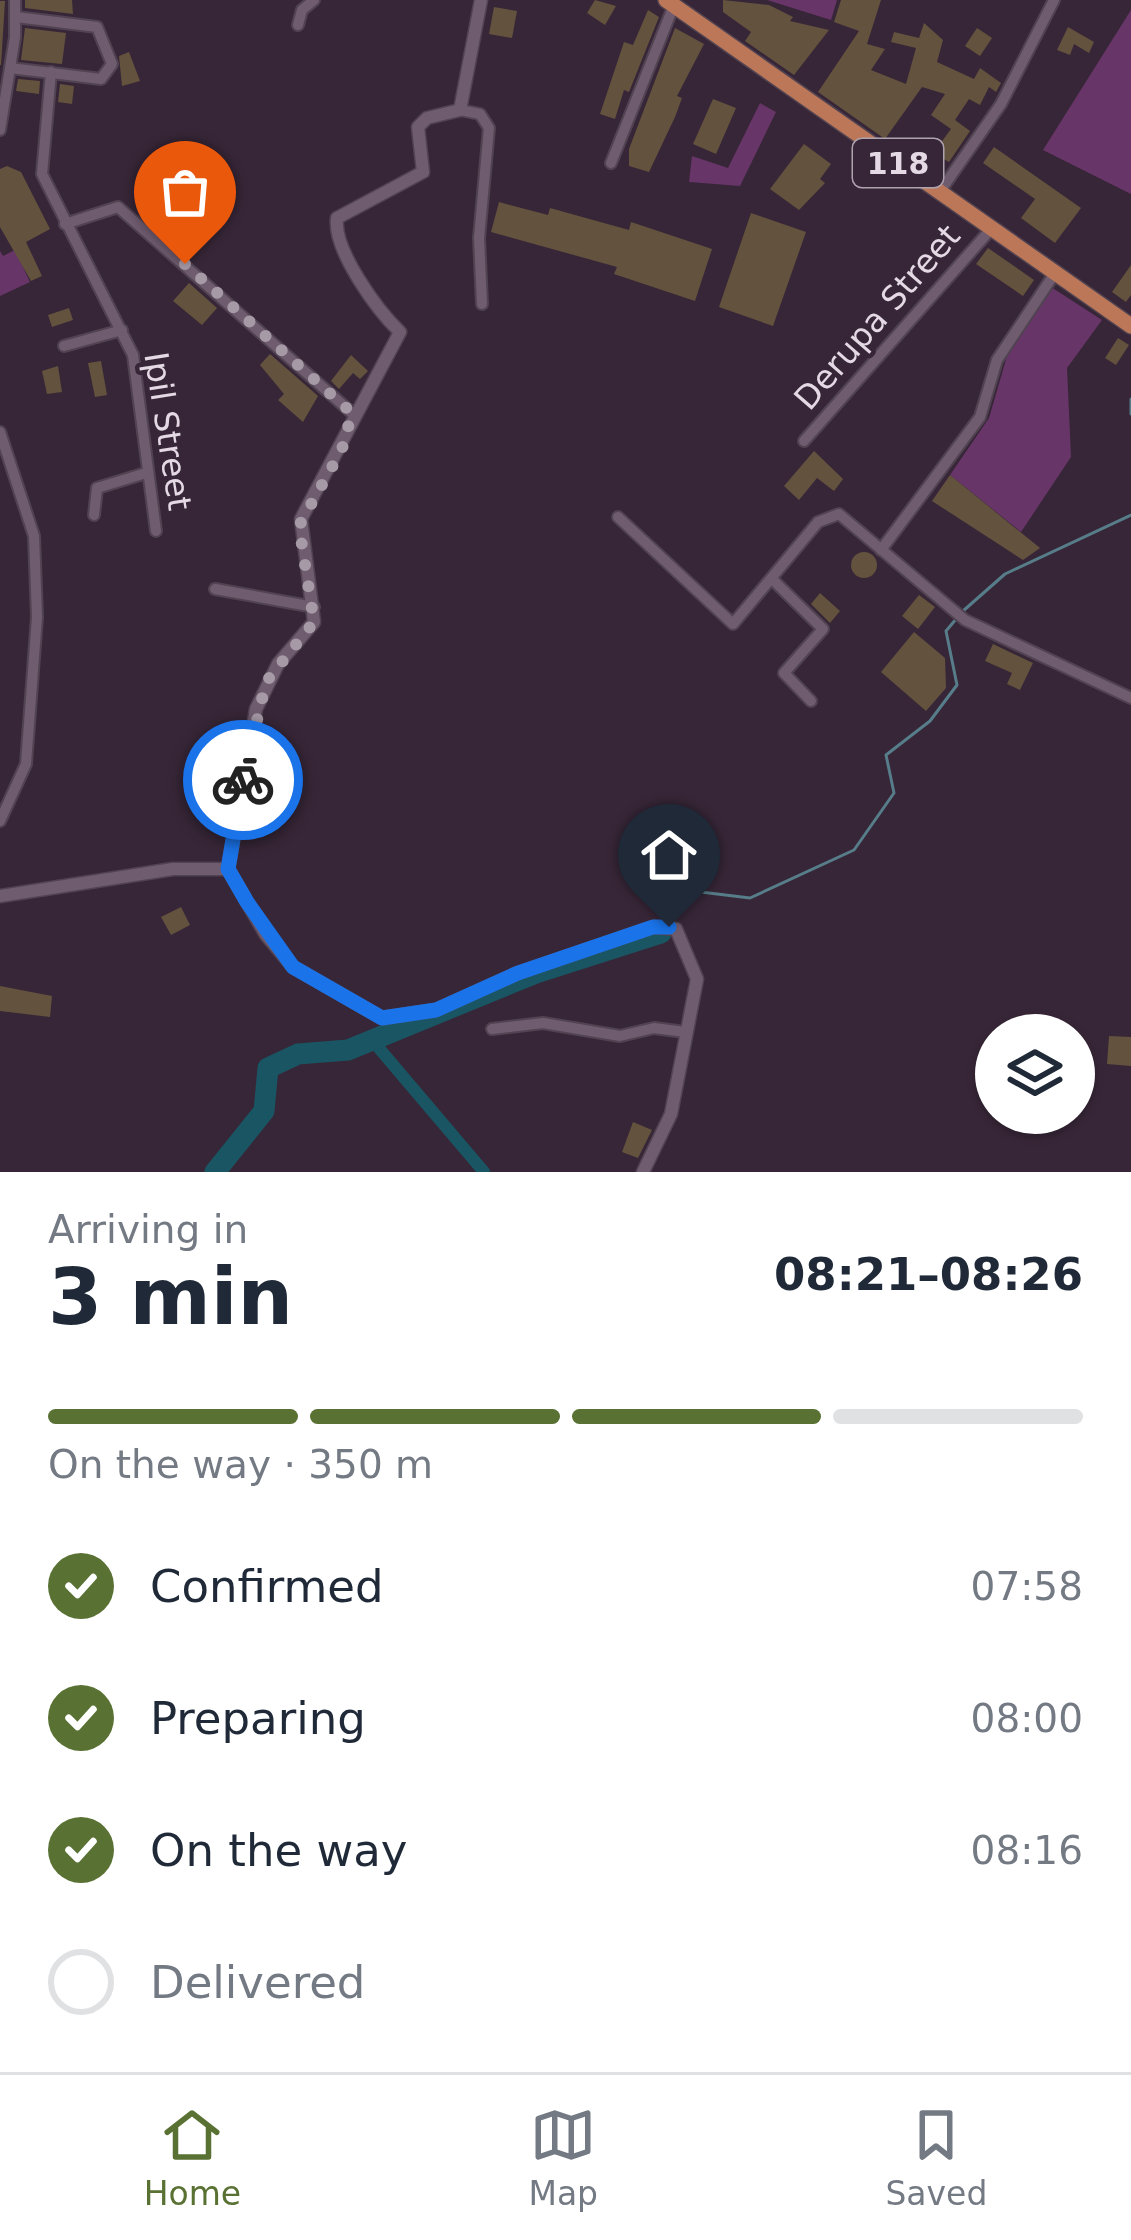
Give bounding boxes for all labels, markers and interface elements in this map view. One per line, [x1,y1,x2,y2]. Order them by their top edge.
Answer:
road number: 118 [853,139,943,187]
pin [134,141,236,264]
icon: bag [152,159,218,225]
street label: Derupa Street [786,217,968,417]
street label: Ipil Street [136,349,200,513]
courier [183,720,303,840]
icon: bike [210,747,276,813]
pin [618,804,720,927]
icon: home [636,822,702,888]
map controls [975,1014,1095,1134]
button: layers [975,1014,1095,1134]
text: Arriving in [48,1207,248,1252]
text: 08:21–08:26 [774,1248,1083,1301]
text: 3 min [48,1252,293,1342]
text: On the way · 350 m [48,1442,433,1487]
icon: check [48,1553,114,1619]
text: Confirmed [150,1560,384,1613]
text: 07:58 [971,1564,1083,1609]
icon: check [48,1685,114,1751]
text: Preparing [150,1692,366,1745]
text: 08:00 [971,1696,1083,1741]
icon: check [48,1817,114,1883]
text: On the way [150,1824,407,1877]
text: 08:16 [971,1828,1083,1873]
text: Delivered [150,1956,365,2009]
tab: Home [144,2102,241,2213]
tab: Map [528,2102,598,2213]
tab: Saved [885,2102,987,2213]

